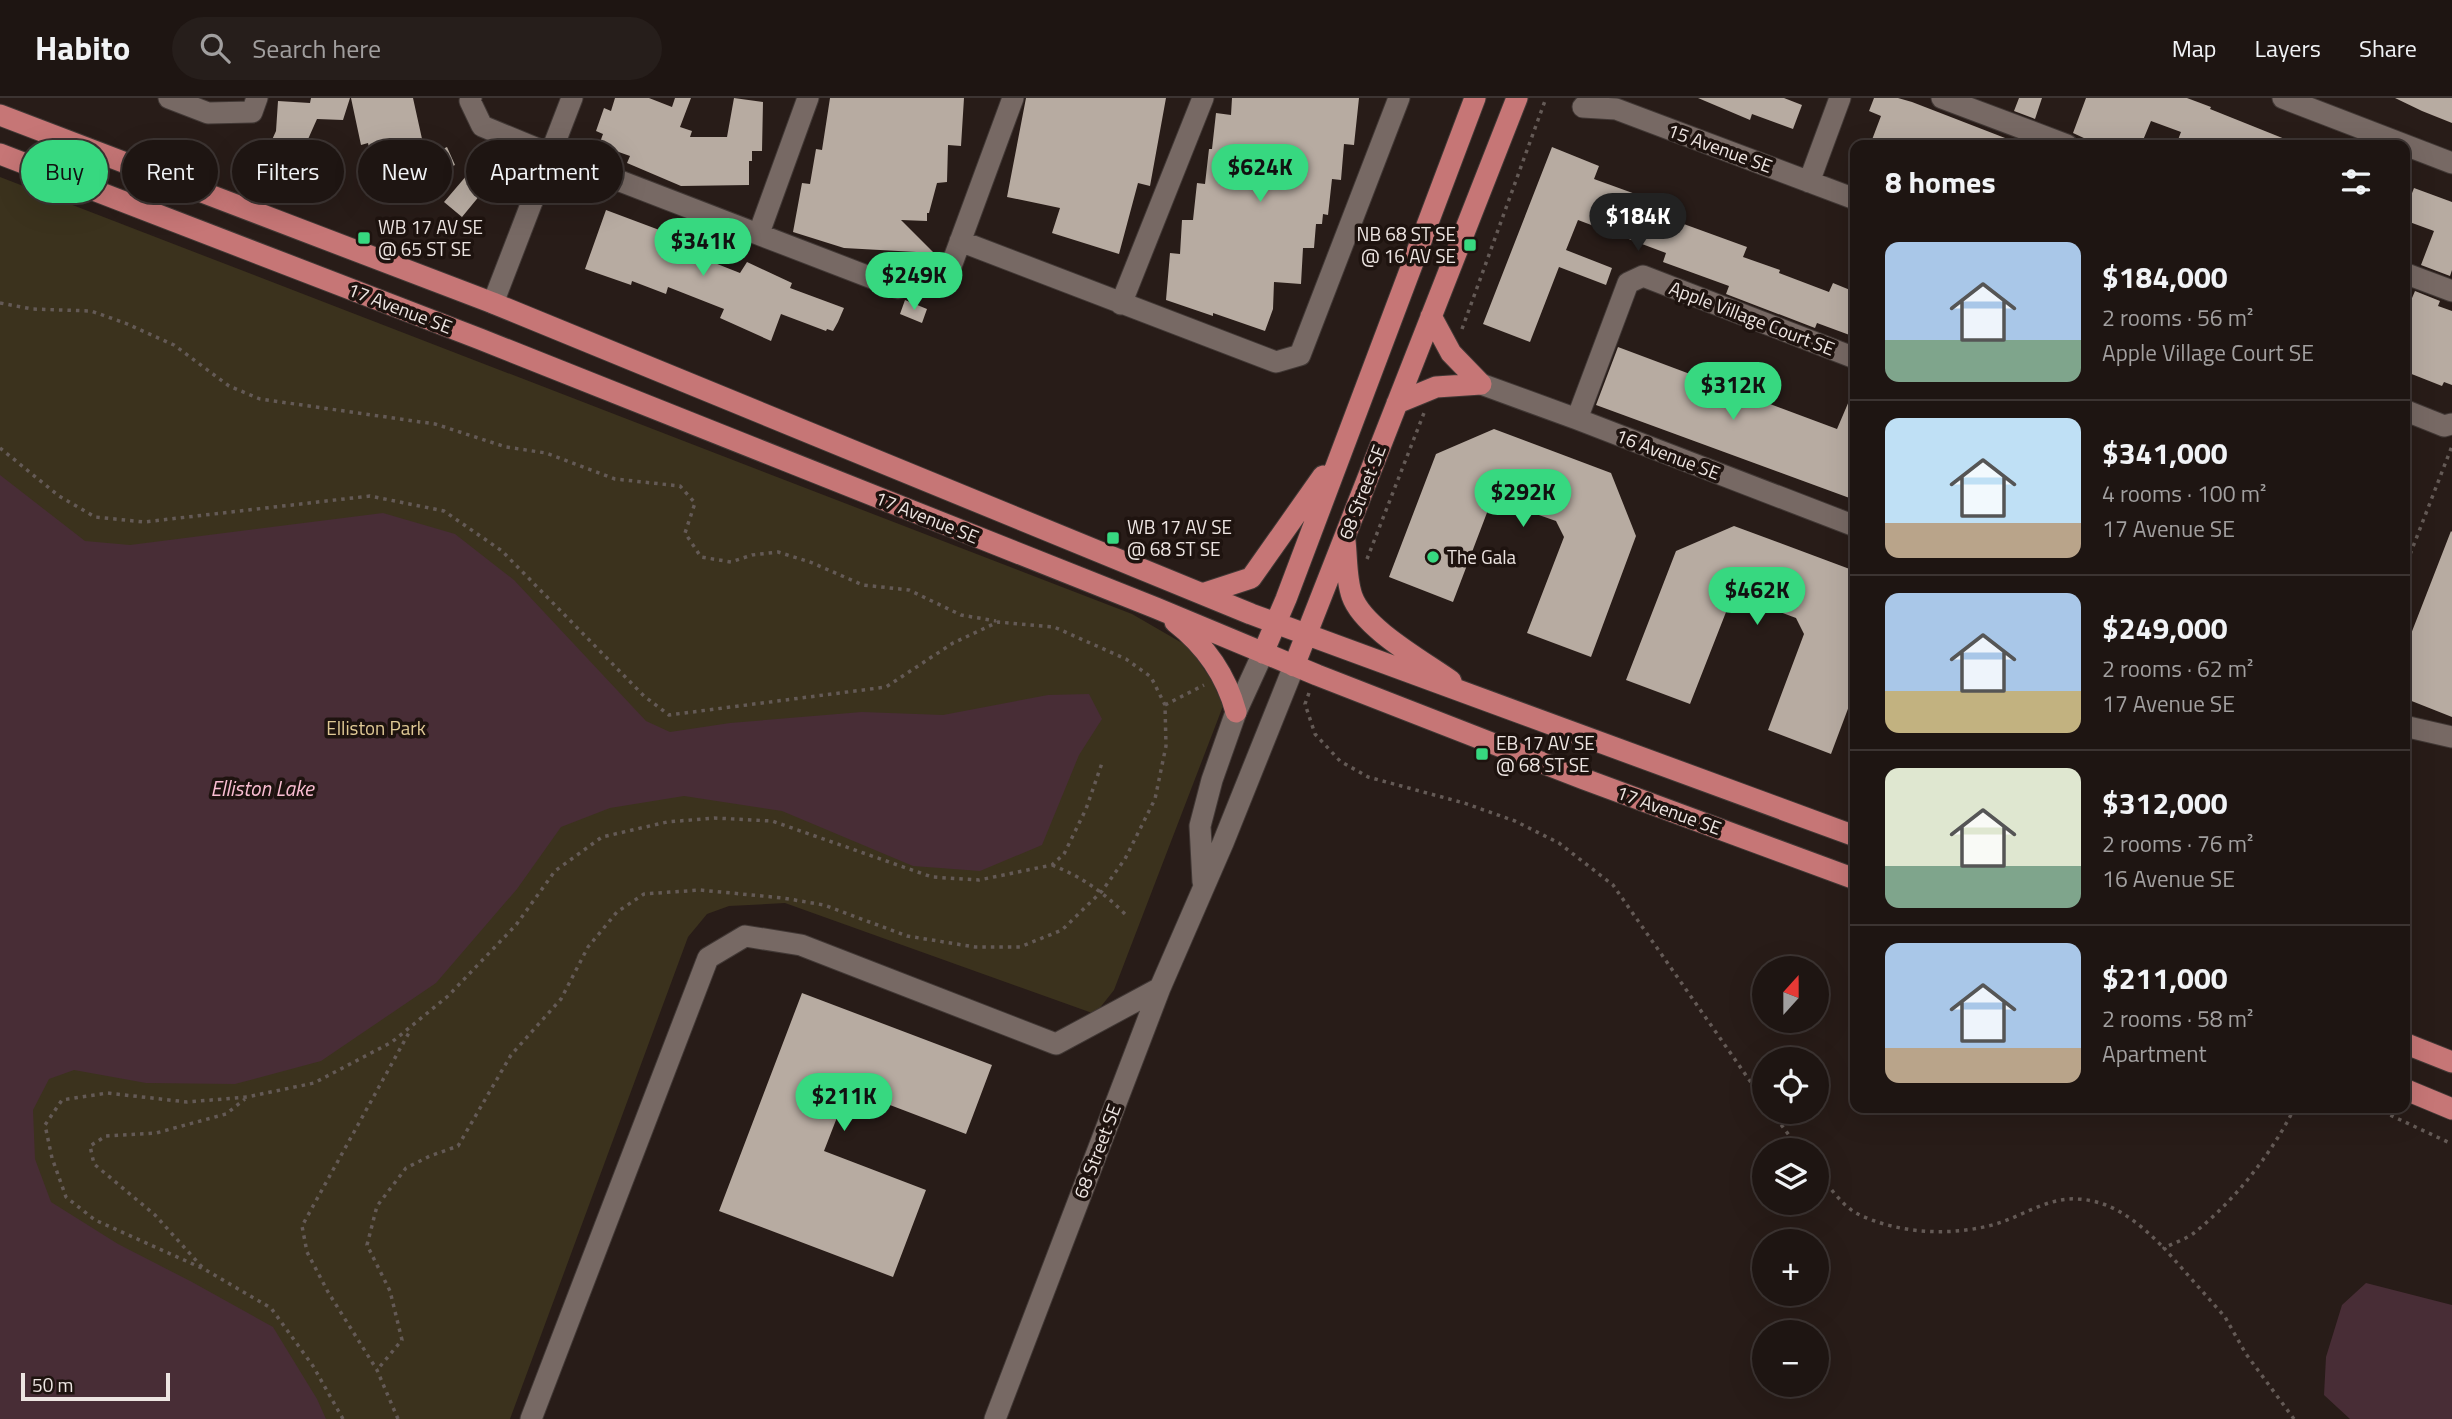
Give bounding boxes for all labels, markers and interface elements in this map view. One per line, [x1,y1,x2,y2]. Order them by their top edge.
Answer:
search box [172,17,662,80]
text: Habito [35,23,130,73]
icon: search [196,29,234,67]
text: Search here [252,29,381,68]
text: Map [2172,30,2217,66]
text: Layers [2255,30,2321,66]
text: Share [2359,30,2417,66]
street label: 15 Avenue SE [1664,115,1777,180]
chip: Buy [21,140,108,203]
chip: Rent [122,140,218,203]
chip: Filters [232,140,344,203]
chip: New [358,140,452,203]
chip: Apartment [466,140,623,203]
pin: $624K [1211,144,1309,204]
text: $624K [1227,149,1293,184]
text: 8 homes [1885,159,1996,205]
icon: filters [2337,163,2375,201]
pin: $184K [1589,194,1687,253]
text: $184K [1605,198,1671,233]
place label: WB 17 AV SE @ 65 ST SE [378,212,483,263]
pin: $341K [654,218,752,278]
place label: NB 68 ST SE @ 16 AV SE [1357,219,1456,270]
text: $341K [670,223,736,258]
marker: WB 17 AV SE @ 65 ST SE [356,230,372,246]
marker: NB 68 ST SE @ 16 AV SE [1462,237,1478,253]
pin: $249K [865,252,963,312]
text: $184,000 [2102,254,2228,300]
text: $249K [881,257,947,292]
icon: home [1941,270,2025,354]
street label: Apple Village Court SE [1665,273,1839,362]
street label: 17 Avenue SE [344,274,457,341]
text: 2 rooms · 56 m² [2102,300,2253,335]
text: Apple Village Court SE [2102,335,2314,370]
pin: $312K [1684,362,1782,422]
text: $312K [1700,367,1766,402]
street label: 16 Avenue SE [1612,420,1725,487]
text: $341,000 [2102,430,2228,476]
street label: 68 Street SE [1330,440,1393,543]
icon: home [1941,446,2025,530]
pin: $292K [1474,470,1572,529]
text: $292K [1490,474,1556,509]
text: 4 rooms · 100 m² [2102,476,2266,511]
street label: 17 Avenue SE [871,483,984,551]
text: 17 Avenue SE [2102,511,2235,546]
place label: WB 17 AV SE @ 68 ST SE [1127,512,1232,563]
marker: WB 17 AV SE @ 68 ST SE [1105,530,1121,546]
place label: The Gala [1447,542,1517,571]
marker: The Gala [1425,549,1441,565]
pin: $462K [1708,568,1806,627]
text: $462K [1724,572,1790,607]
text: $249,000 [2102,605,2228,651]
icon: home [1941,621,2025,705]
text: 2 rooms · 62 m² [2102,651,2253,686]
text: 17 Avenue SE [2102,686,2235,721]
park label: Elliston Park [326,713,426,742]
place label: EB 17 AV SE @ 68 ST SE [1496,728,1595,779]
marker: EB 17 AV SE @ 68 ST SE [1474,746,1490,762]
water label: Elliston Lake [210,772,315,804]
street label: 17 Avenue SE [1613,777,1726,842]
text: $312,000 [2102,780,2228,826]
icon: home [1941,796,2025,880]
text: 2 rooms · 76 m² [2102,826,2253,861]
text: 16 Avenue SE [2102,861,2235,896]
text: $211,000 [2102,955,2228,1001]
north arrow [1752,956,1829,1032]
map controls [1752,956,1829,1397]
icon: home [1941,971,2025,1055]
text: 2 rooms · 58 m² [2102,1001,2253,1036]
text: Apartment [2102,1036,2207,1071]
button: locate [1752,1047,1829,1124]
pin: $211K [795,1074,893,1133]
text: $211K [811,1078,877,1113]
street label: 68 Street SE [1065,1099,1128,1202]
button: layers [1752,1138,1829,1215]
button: + [1752,1229,1829,1306]
button: − [1752,1320,1829,1397]
scale bar [21,1370,170,1402]
text: 50 m [32,1370,73,1399]

